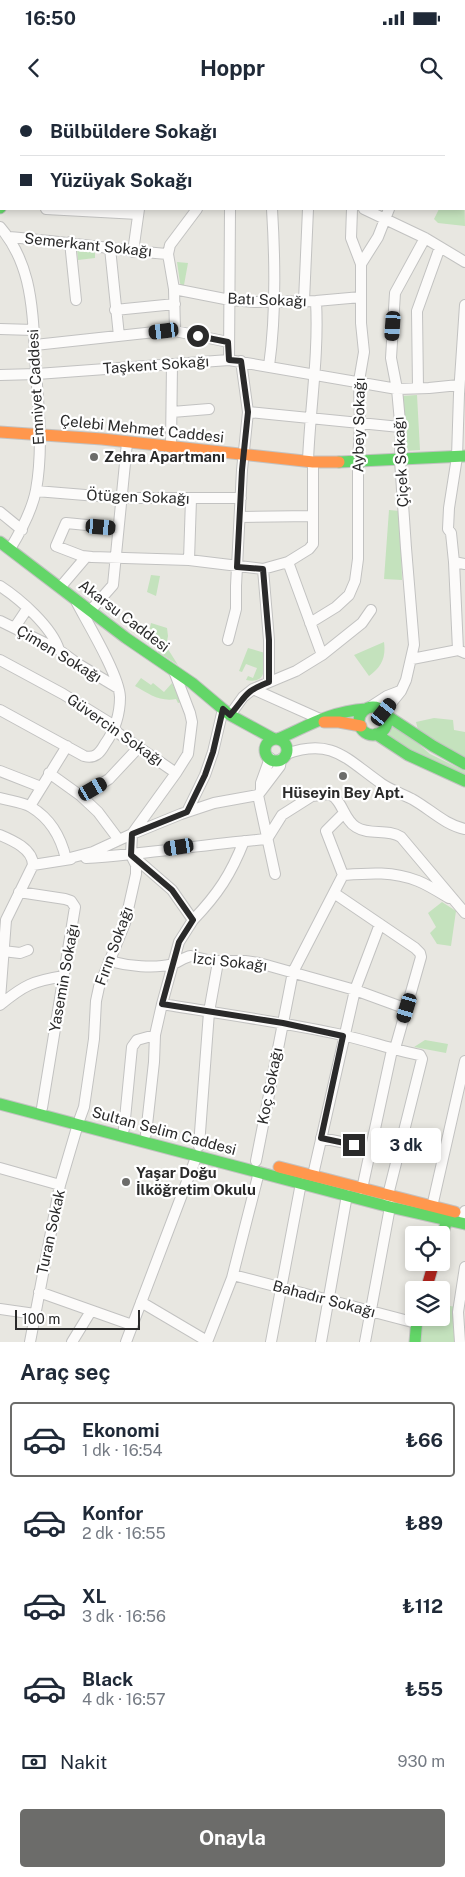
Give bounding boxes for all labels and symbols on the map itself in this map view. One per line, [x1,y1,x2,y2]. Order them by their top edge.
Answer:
street label: Semerkant Sokağı [23,229,153,260]
street label: Batı Sokağı [227,290,307,309]
car [384,311,401,341]
car [148,322,179,340]
route start [187,325,209,347]
street label: Emniyet Caddesi [24,329,47,445]
street label: Taşkent Sokağı [102,352,210,377]
street label: Aybey Sokağı [349,377,368,473]
street label: Çelebi Mehmet Caddesi [59,411,225,446]
street label: Çiçek Sokağı [390,416,411,508]
place label: Zehra Apartmanı [104,448,225,465]
marker: Zehra Apartmanı [88,451,100,463]
street label: Ötügen Sokağı [86,485,190,507]
car [85,518,116,536]
street label: Akarsu Caddesi [76,576,173,655]
street label: Çimen Sokağı [14,622,105,686]
street label: Güvercin Sokağı [64,690,167,769]
car [368,696,399,728]
marker: Hüseyin Bey Apt. [337,770,349,782]
car [76,775,109,803]
place label: Hüseyin Bey Apt. [282,784,404,801]
car [163,837,194,857]
street label: Fırın Sokağı [91,904,136,988]
street label: Yasemin Sokağı [46,923,81,1033]
street label: İzci Sokağı [192,948,268,974]
car [395,991,418,1025]
street label: Koç Sokağı [254,1046,285,1126]
street label: Sultan Selim Caddesi [90,1103,238,1158]
callout: 3 dk [372,1128,442,1162]
route end [343,1134,365,1156]
place label: Yaşar Doğu İlköğretim Okulu [136,1164,256,1198]
marker: Yaşar Doğu İlköğretim Okulu [120,1176,132,1188]
street label: Turan Sokak [33,1188,68,1276]
street label: Bahadır Sokağı [271,1277,377,1320]
scale bar [15,1307,140,1330]

